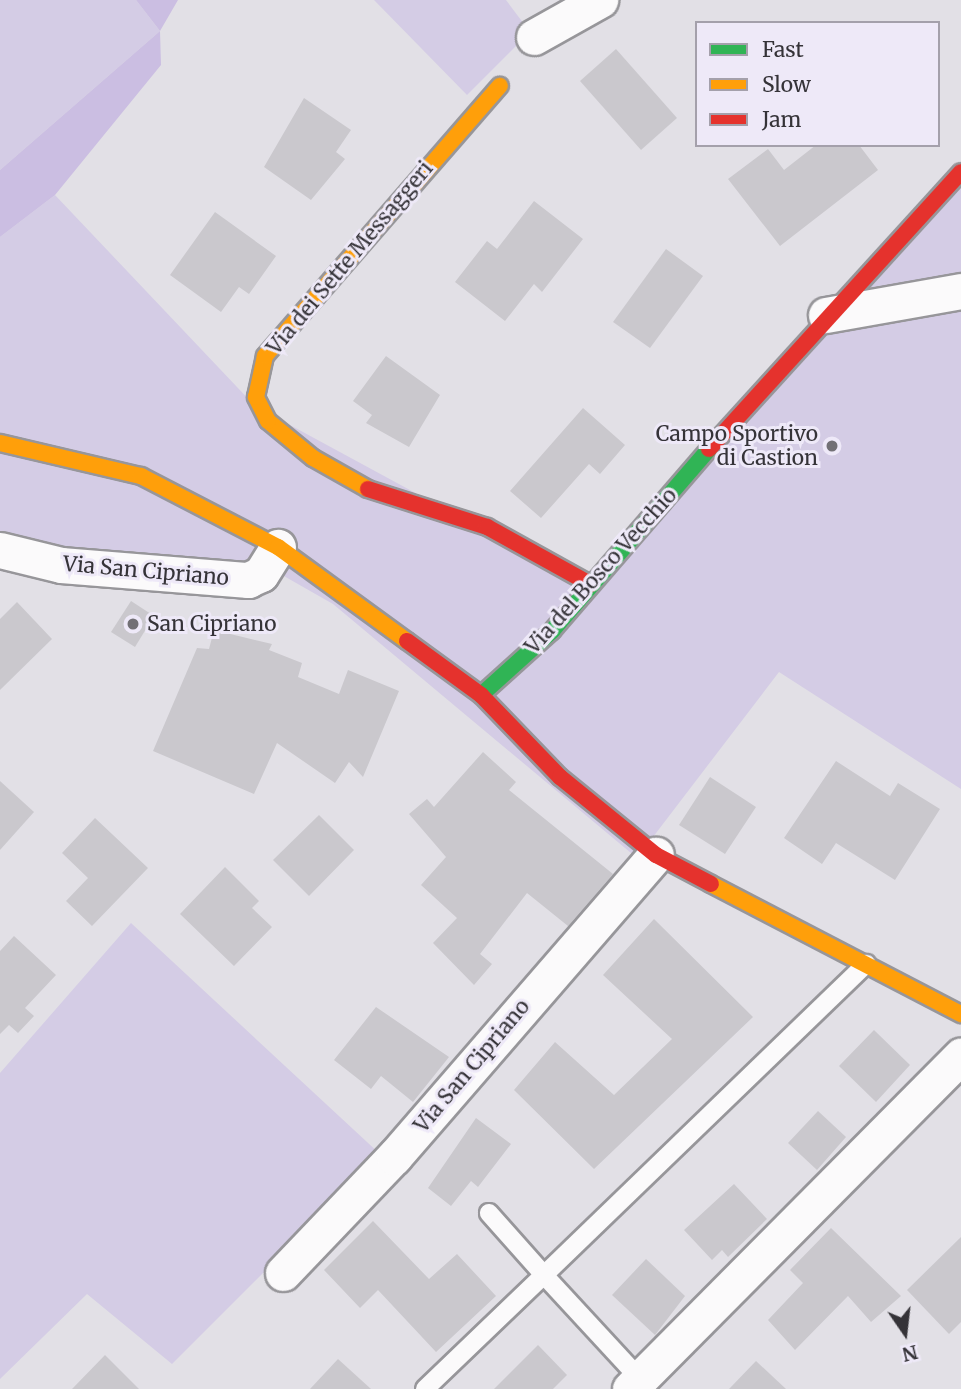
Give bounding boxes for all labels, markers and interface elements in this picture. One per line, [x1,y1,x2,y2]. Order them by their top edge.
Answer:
legend [695,21,940,147]
text: Fast [762,36,804,63]
text: Slow [762,71,811,98]
text: Jam [762,106,801,133]
street label: Via dei Sette Messaggeri [262,156,438,360]
place label: Campo Sportivo di Castion [656,421,818,471]
marker: Campo Sportivo di Castion [824,438,840,454]
street label: Via del Bosco Vecchio [520,483,682,659]
street label: Via San Cipriano [62,551,230,591]
place label: San Cipriano [147,611,276,637]
marker: San Cipriano [125,616,141,632]
street label: Via San Cipriano [409,994,535,1138]
north arrow [870,1298,940,1368]
text: N [900,1340,920,1367]

